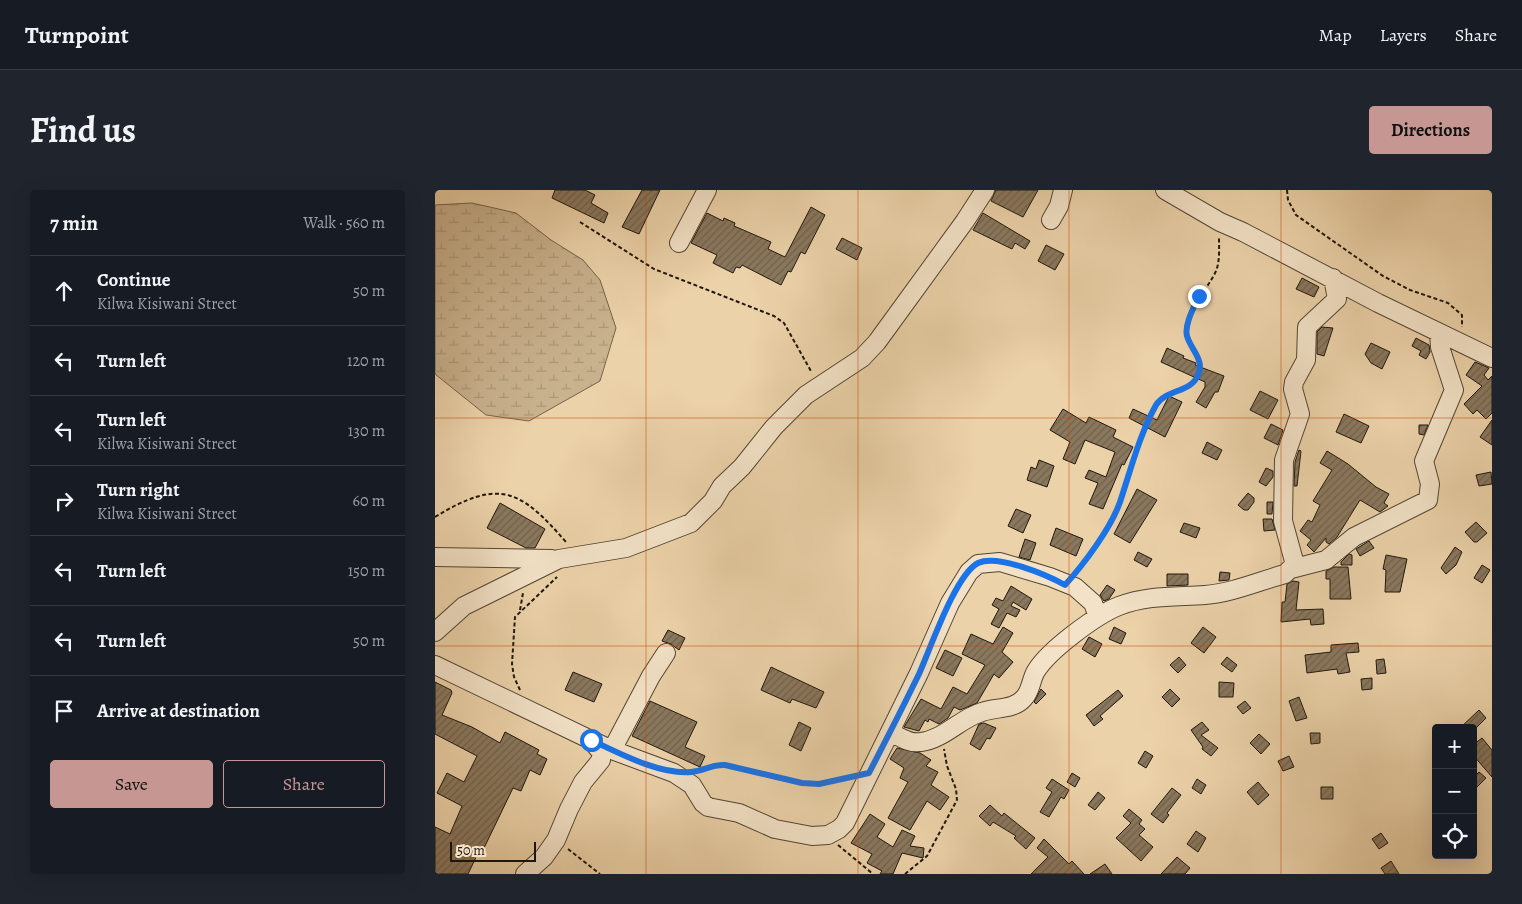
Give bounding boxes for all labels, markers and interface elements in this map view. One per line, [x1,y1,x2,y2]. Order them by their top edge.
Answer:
text: Turnpoint [25,19,129,51]
text: Map [1319,23,1352,47]
text: Layers [1380,23,1427,47]
text: Share [1455,23,1497,47]
text: Find us [30,106,136,154]
button: Directions [1369,106,1492,154]
text: 7 min [50,209,98,237]
text: Walk · 560 m [303,212,385,234]
text: Continue [97,267,171,293]
icon: ahead [50,277,78,305]
text: 50 m [353,280,385,302]
route end [1188,285,1211,308]
text: Kilwa Kisiwani Street [97,293,237,315]
icon: left [50,347,78,375]
text: Turn left [97,348,166,374]
text: 120 m [347,350,385,372]
text: Turn left [97,407,166,433]
icon: left [50,417,78,445]
text: 130 m [348,420,385,442]
text: Kilwa Kisiwani Street [97,433,237,455]
text: Turn right [97,477,179,503]
icon: right [50,487,78,515]
text: 60 m [353,490,385,512]
text: Kilwa Kisiwani Street [97,503,237,525]
icon: left [50,557,78,585]
text: Turn left [97,558,166,584]
text: 150 m [348,560,385,582]
icon: left [50,627,78,655]
text: Turn left [97,628,166,654]
text: 50 m [353,630,385,652]
icon: arrive [50,697,78,725]
text: Arrive at destination [97,698,260,724]
map controls [1432,724,1477,859]
button: + [1432,724,1477,769]
route start [580,729,603,752]
button: Save [50,760,213,808]
button: Share [223,760,385,808]
button: − [1432,769,1477,814]
button: locate [1432,814,1477,859]
scale bar [450,839,536,862]
text: 50 m [457,841,485,860]

